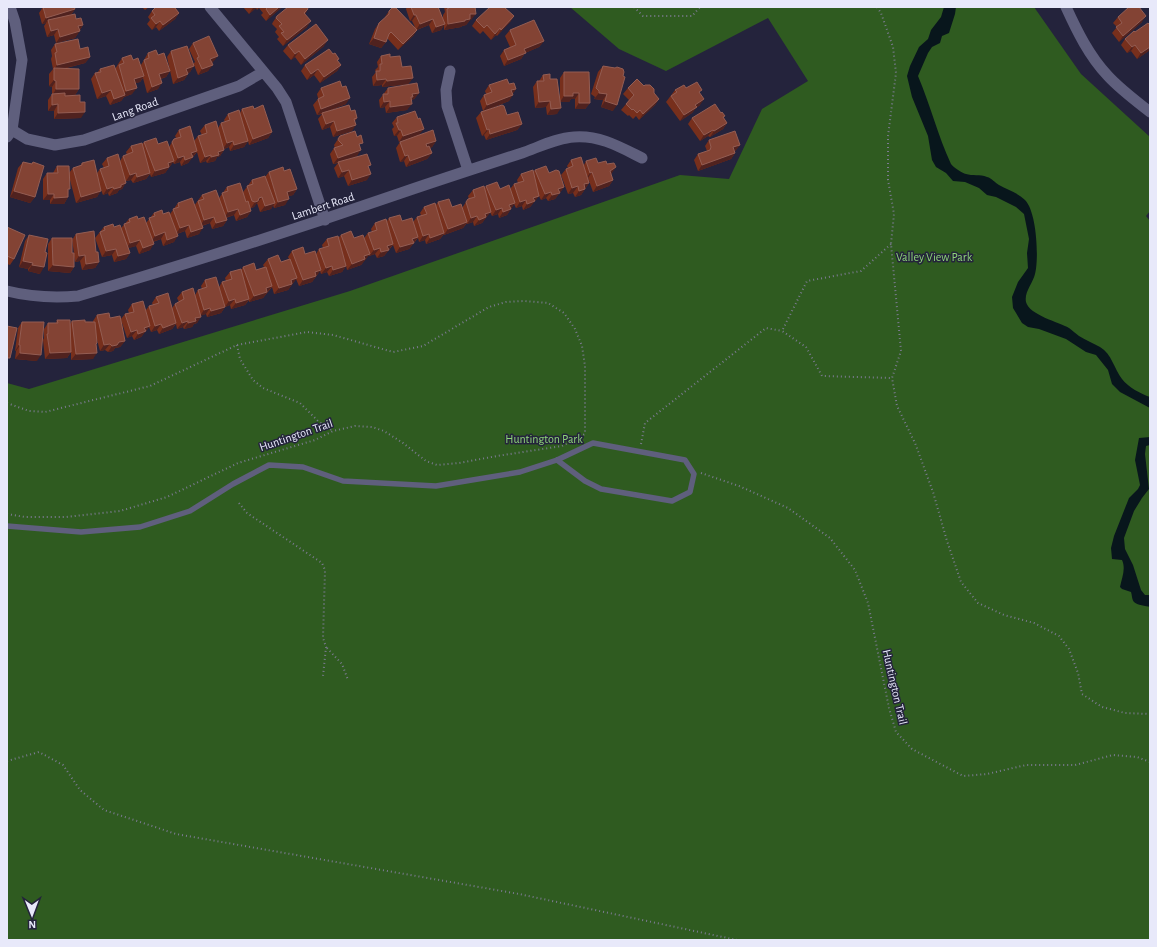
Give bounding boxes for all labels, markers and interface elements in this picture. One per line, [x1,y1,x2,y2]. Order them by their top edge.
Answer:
street label: Lang Road [110,95,160,123]
street label: Lambert Road [290,190,356,222]
park label: Valley View Park [896,251,973,264]
street label: Huntington Trail [258,417,334,453]
park label: Huntington Park [505,433,583,445]
street label: Huntington Trail [881,648,909,726]
north arrow [12,895,52,935]
text: N [28,919,36,930]

